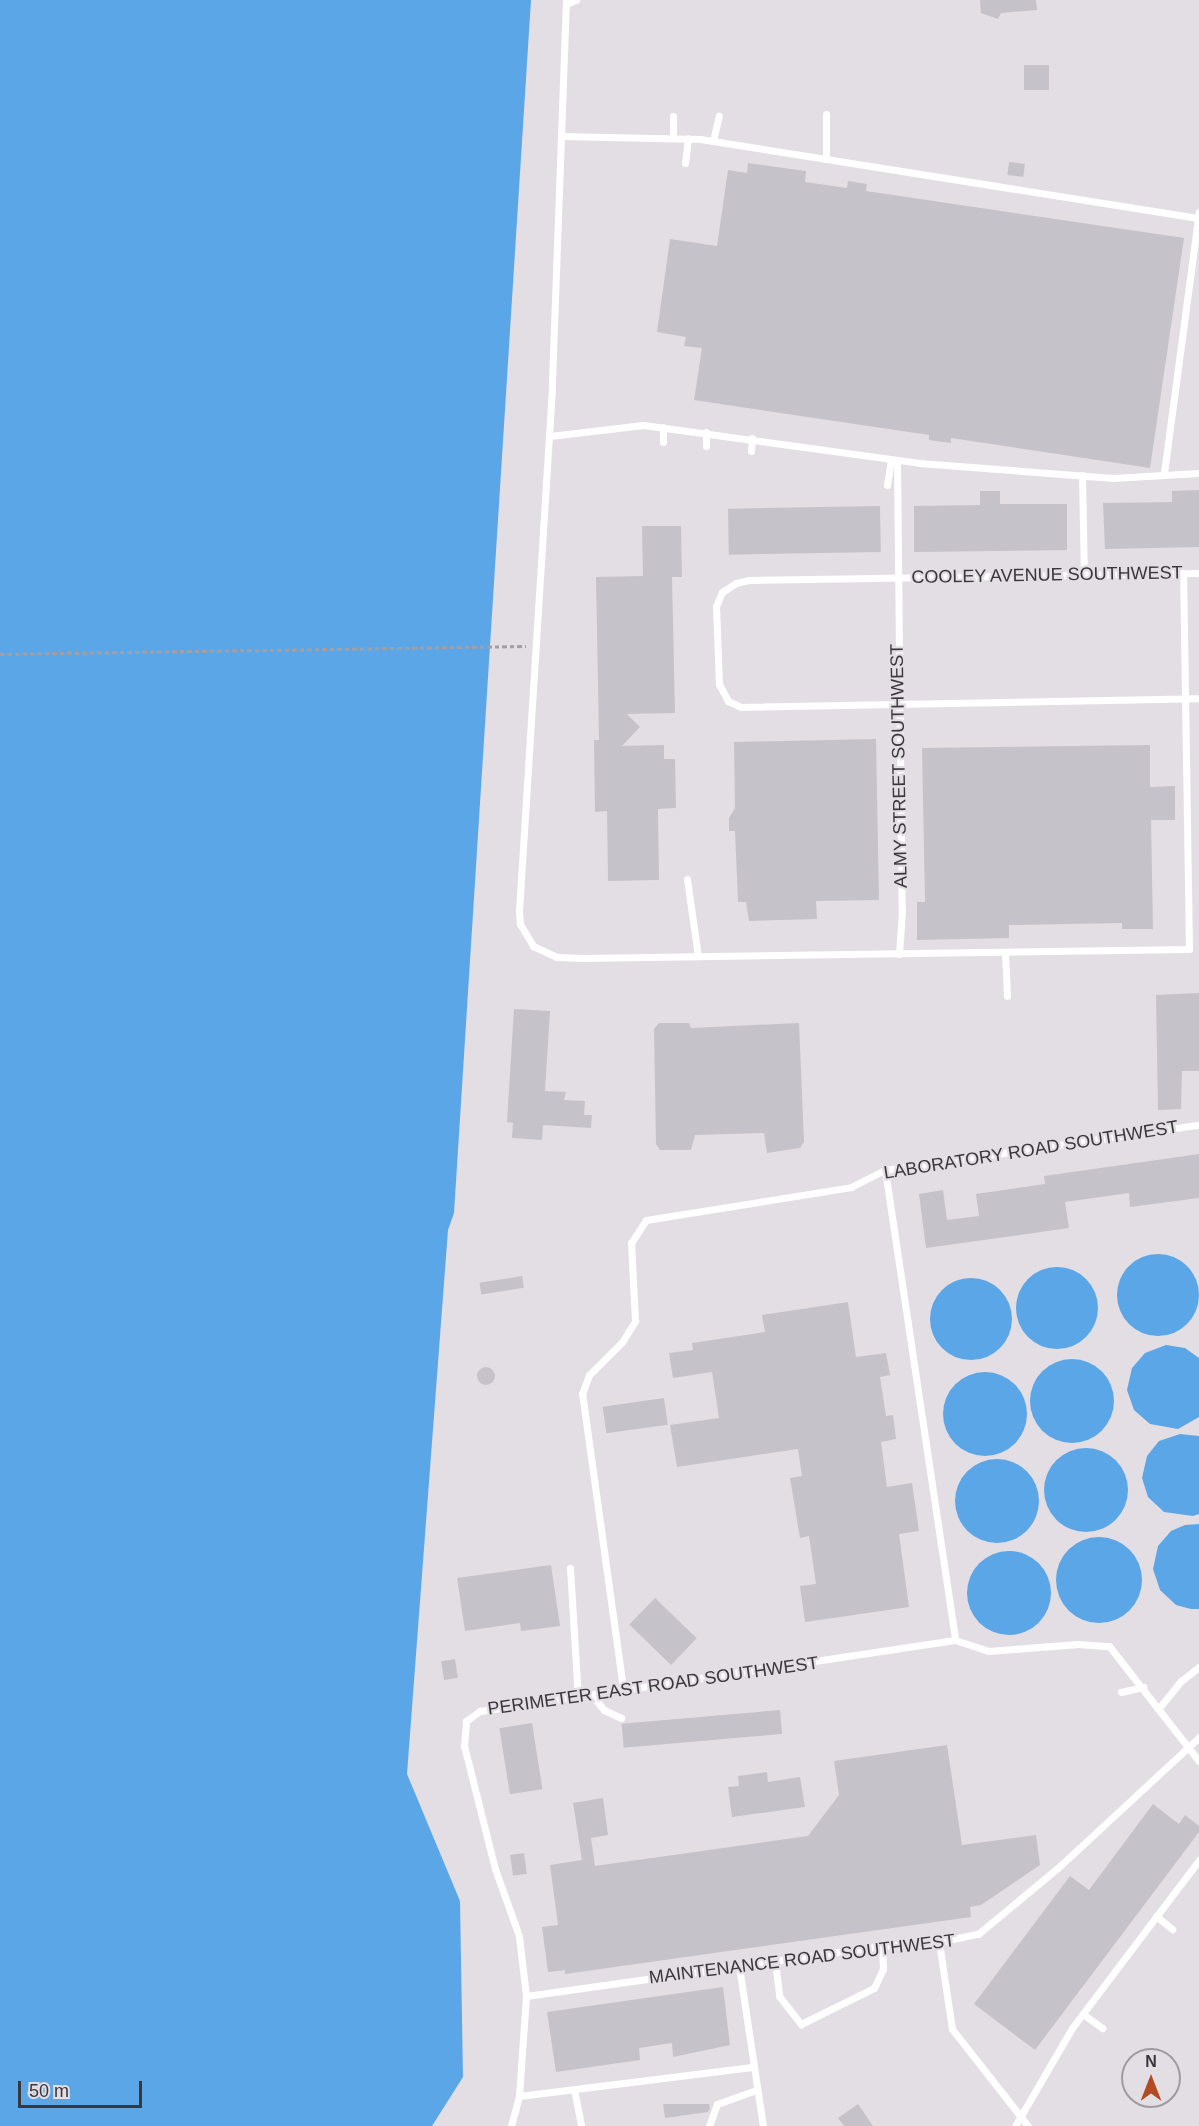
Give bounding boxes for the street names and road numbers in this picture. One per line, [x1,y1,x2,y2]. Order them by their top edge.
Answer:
street label: COOLEY AVENUE SOUTHWEST [910,562,1184,588]
street label: ALMY STREET SOUTHWEST [886,643,912,889]
street label: LABORATORY ROAD SOUTHWEST [882,1116,1180,1184]
street label: PERIMETER EAST ROAD SOUTHWEST [486,1652,820,1720]
street label: MAINTENANCE ROAD SOUTHWEST [648,1930,956,1988]

